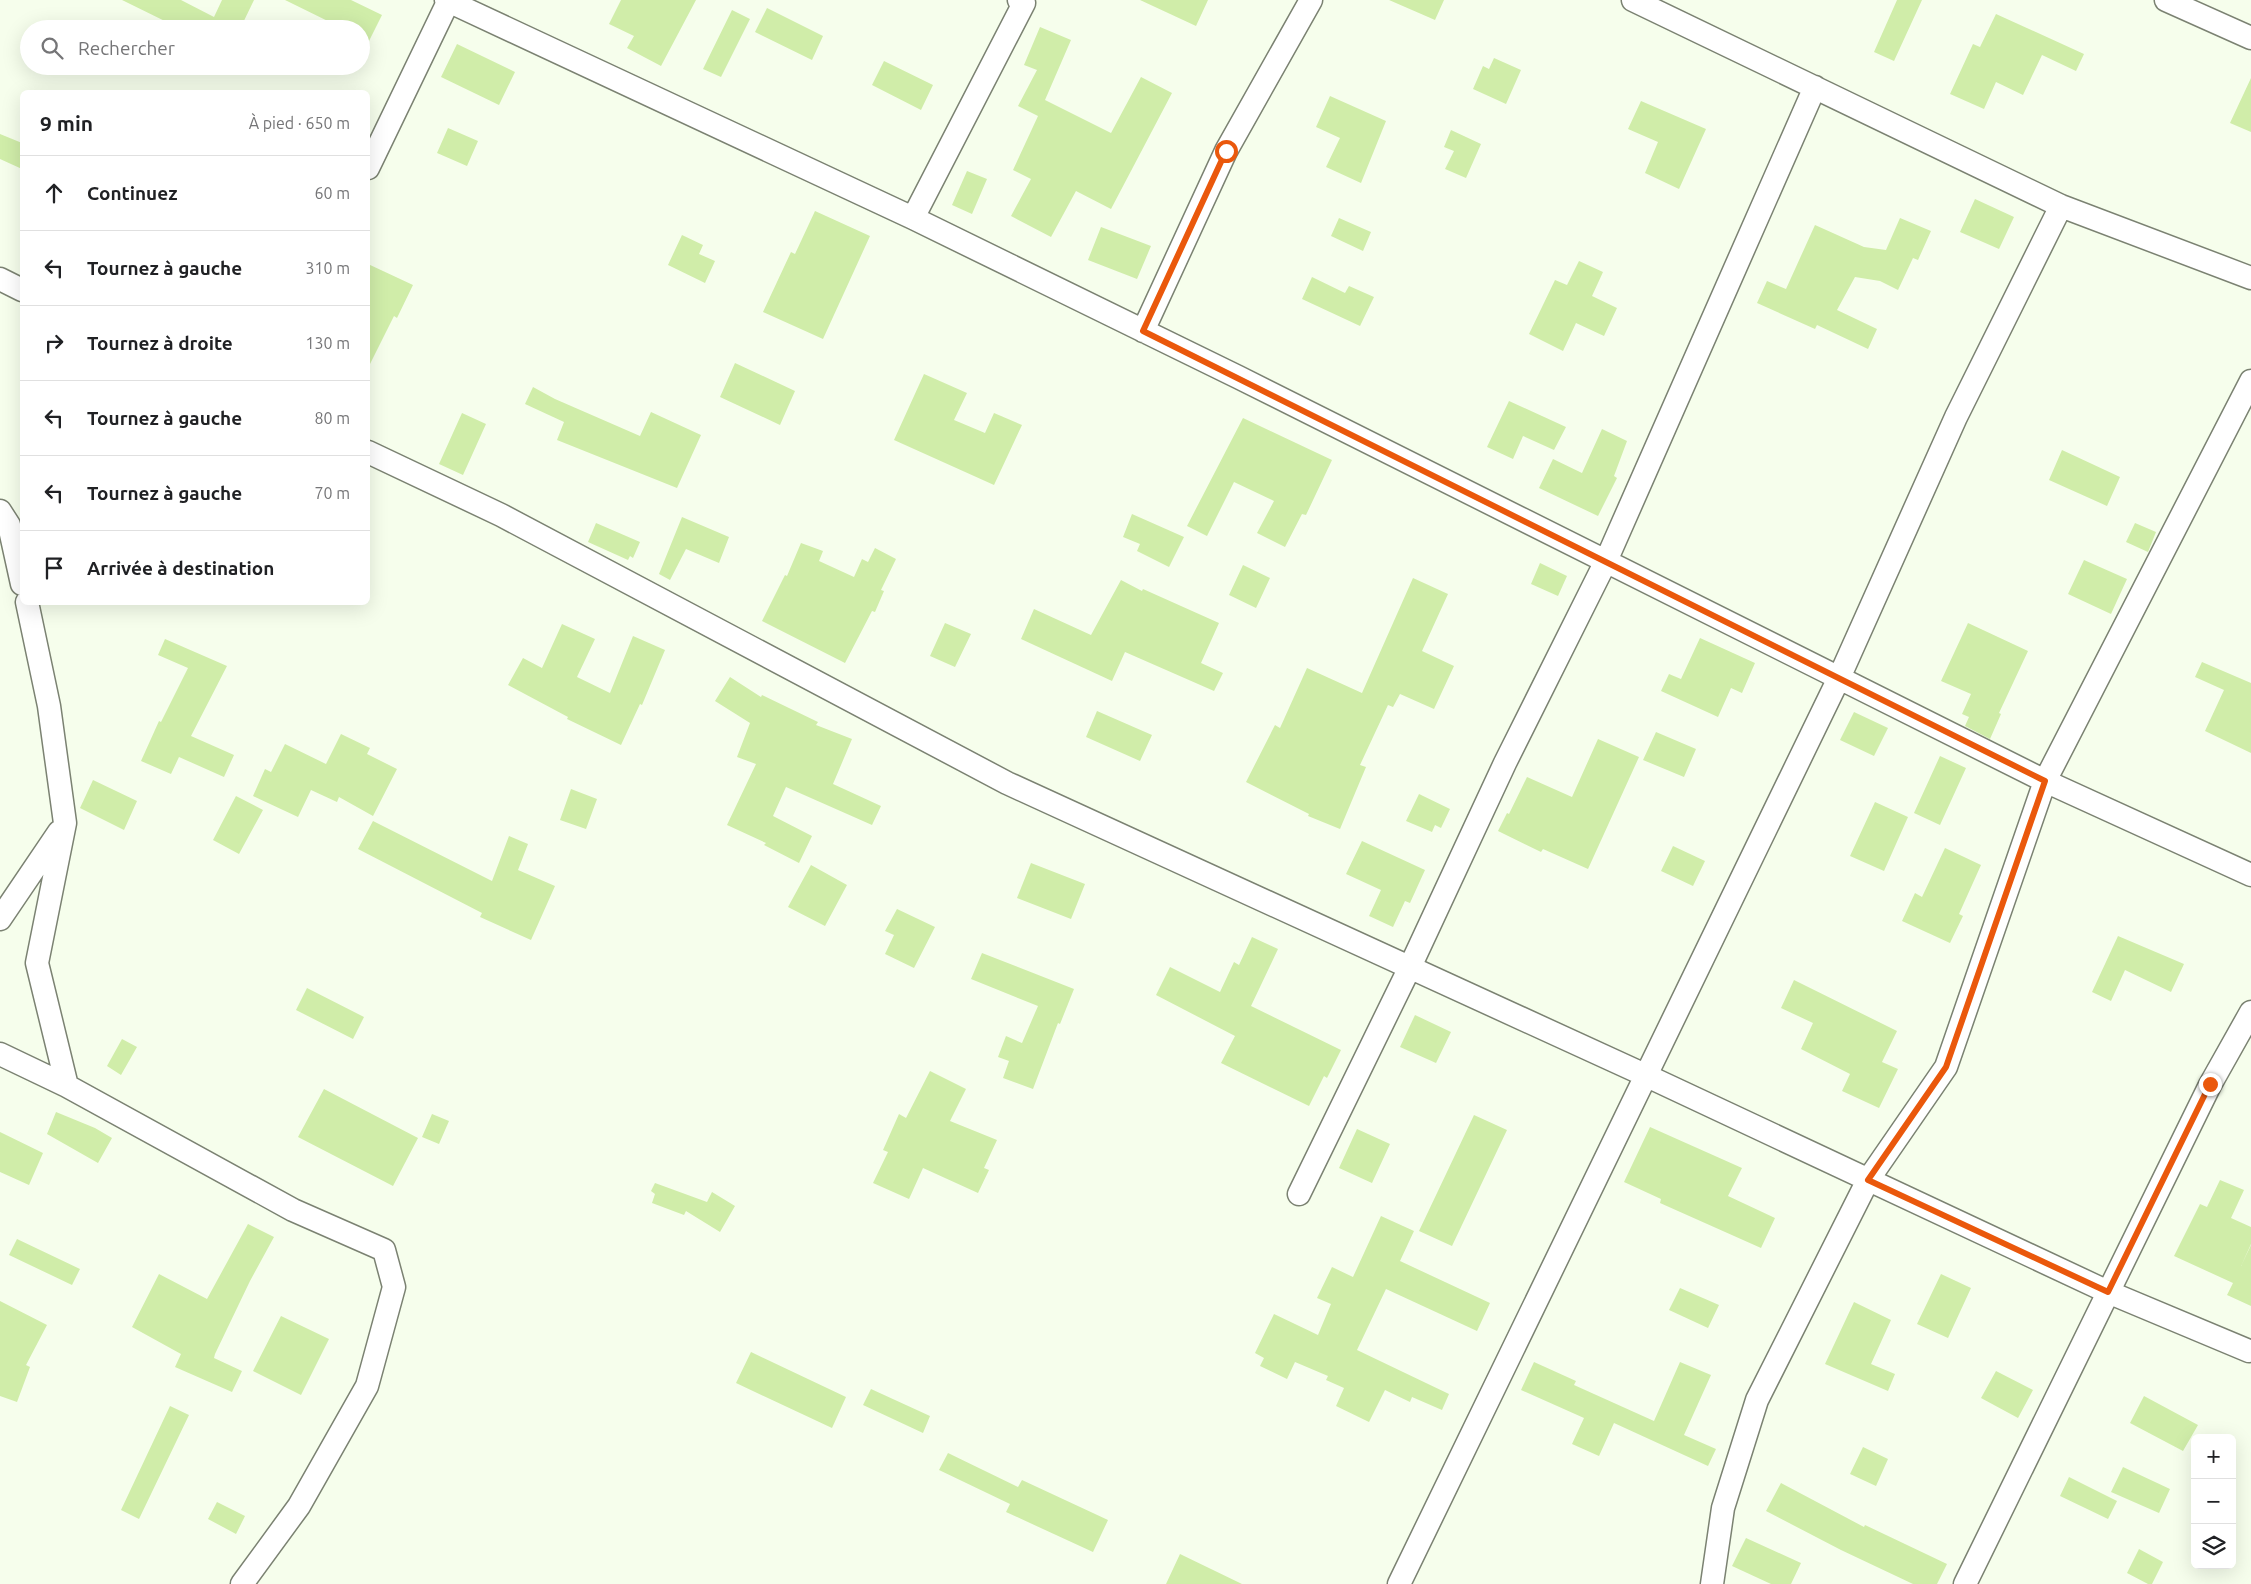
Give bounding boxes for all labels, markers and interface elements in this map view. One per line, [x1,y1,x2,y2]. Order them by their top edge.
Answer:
search box [20,20,370,75]
icon: search [38,34,66,62]
text: Rechercher [78,37,175,59]
text: 9 min [40,111,93,135]
text: À pied · 650 m [249,114,350,132]
route start [1215,140,1238,163]
icon: ahead [40,179,68,207]
text: Continuez [87,182,177,204]
text: 60 m [314,184,350,202]
icon: left [40,254,68,282]
text: Tournez à gauche [87,257,242,279]
text: 310 m [305,259,350,277]
icon: right [40,329,68,357]
text: Tournez à droite [87,332,233,354]
text: 130 m [305,334,350,352]
icon: left [40,404,68,432]
text: Tournez à gauche [87,407,242,429]
text: 80 m [314,409,350,427]
icon: left [40,479,68,507]
text: Tournez à gauche [87,482,242,504]
text: 70 m [314,484,350,502]
icon: arrive [40,554,68,582]
text: Arrivée à destination [87,557,274,579]
route end [2199,1073,2222,1096]
map controls [2191,1434,2236,1569]
button: + [2191,1434,2236,1479]
button: − [2191,1479,2236,1524]
button: layers [2191,1524,2236,1569]

